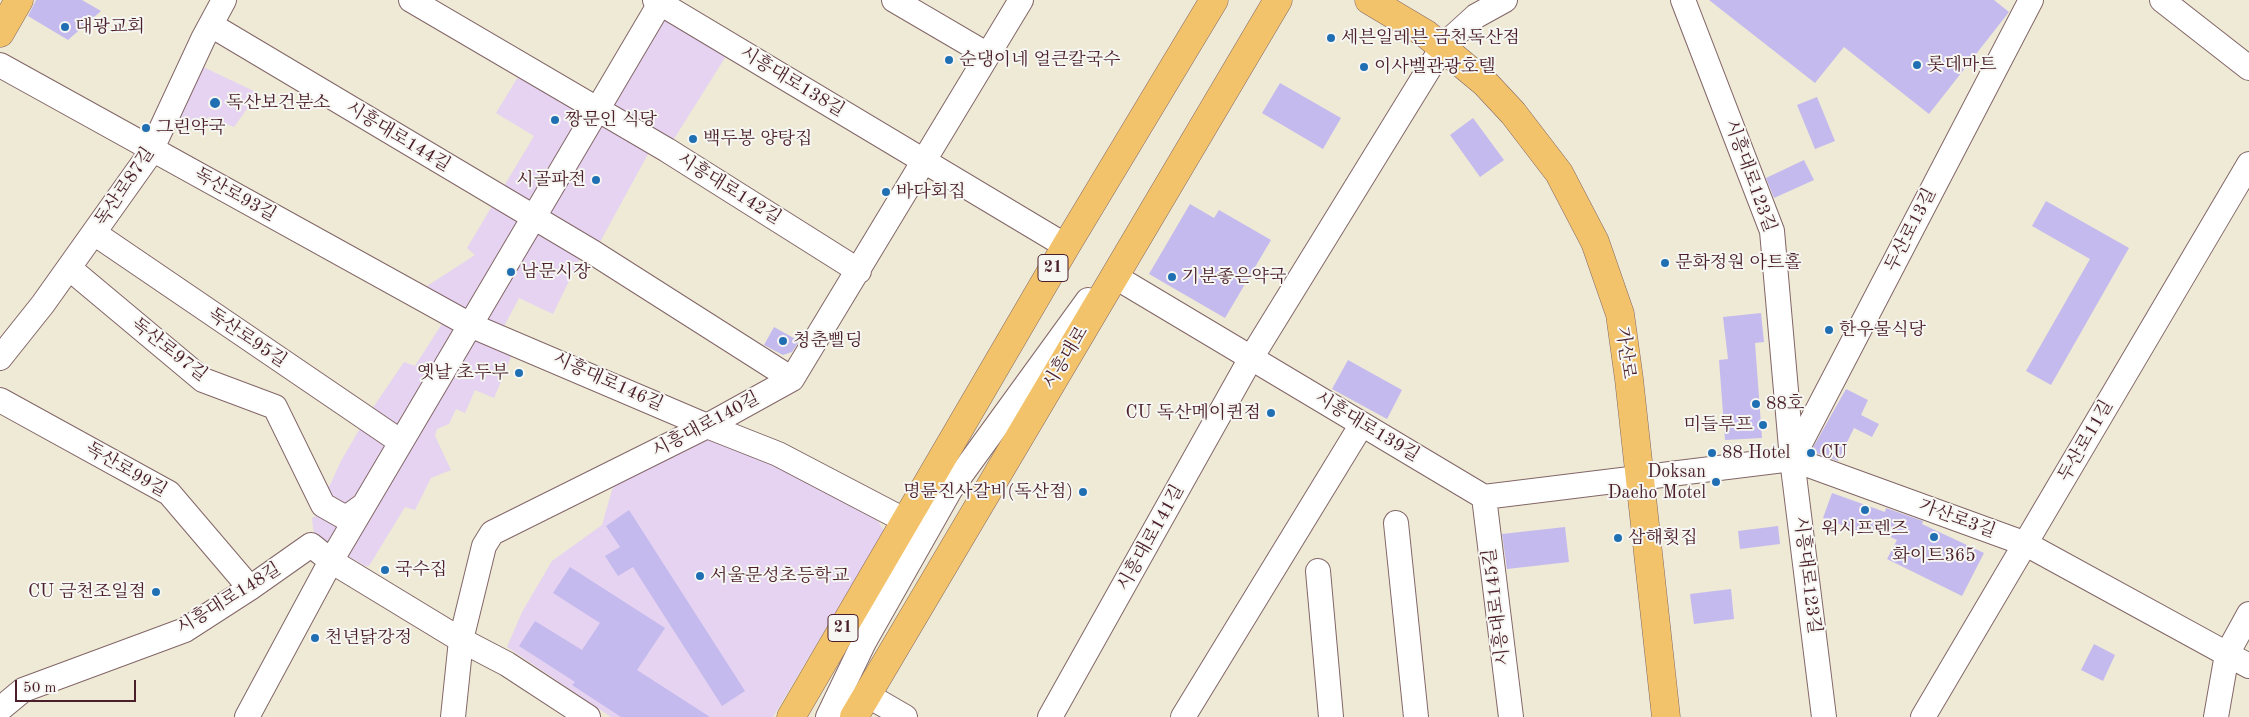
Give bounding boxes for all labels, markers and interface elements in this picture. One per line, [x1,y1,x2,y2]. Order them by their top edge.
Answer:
place label: 대광교회 [75,16,145,38]
marker: 대광교회 [59,21,71,33]
place label: 세븐일레븐 금천독산점 [1341,27,1520,49]
marker: 세븐일레븐 금천독산점 [1325,32,1337,44]
street label: 시흥대로138길 [736,42,848,122]
place label: 순댕이네 얼큰칼국수 [959,49,1121,71]
marker: 순댕이네 얼큰칼국수 [943,54,955,66]
place label: 롯데마트 [1927,54,1997,76]
place label: 이사벨관광호텔 [1374,56,1496,78]
marker: 롯데마트 [1911,59,1923,71]
marker: 이사벨관광호텔 [1358,61,1370,73]
place label: 독산보건분소 [226,92,330,114]
marker: 독산보건분소 [208,96,222,110]
street label: 시흥대로144길 [342,97,454,177]
place label: 짱문인 식당 [565,109,657,131]
marker: 짱문인 식당 [549,114,561,126]
place label: 그린약국 [156,117,226,139]
street label: 시흥대로123길 [1720,117,1780,235]
marker: 그린약국 [140,122,152,134]
place label: 백두봉 양탕집 [703,128,812,150]
marker: 백두봉 양탕집 [687,133,699,145]
street label: 독산로87길 [91,143,159,231]
street label: 시흥대로142길 [673,149,785,229]
street label: 독산로93길 [190,164,280,226]
place label: 시골파전 [516,169,586,191]
marker: 시골파전 [590,174,602,186]
place label: 바다회집 [896,181,966,203]
street label: 두산로13길 [1881,185,1941,275]
marker: 바다회집 [880,186,892,198]
place label: 문화정원 아트홀 [1675,252,1802,274]
road number: 21 [1038,254,1068,282]
marker: 문화정원 아트홀 [1659,257,1671,269]
place label: 남문시장 [521,261,591,283]
marker: 남문시장 [505,266,517,278]
place label: 기분좋은약국 [1182,266,1286,288]
marker: 기분좋은약국 [1166,271,1178,283]
street label: 독산로95길 [203,304,291,372]
street label: 독산로97길 [127,314,211,386]
place label: 한우물식당 [1839,319,1926,341]
street label: 시흥대로 [1039,323,1093,393]
marker: 한우물식당 [1823,324,1835,336]
street label: 가산로 [1611,326,1639,380]
place label: 청춘삘딩 [793,330,863,352]
marker: 청춘삘딩 [777,335,789,347]
street label: 시흥대로146길 [550,348,666,416]
place label: 옛날 초두부 [417,362,509,384]
marker: 옛날 초두부 [513,367,525,379]
street label: 시흥대로139길 [1311,387,1423,467]
street label: 시흥대로140길 [649,388,763,462]
place label: 88호 [1766,393,1804,415]
street label: 두산로11길 [2054,396,2118,486]
marker: 88호 [1750,398,1762,410]
place label: CU 독산메이퀸점 [1126,402,1261,424]
marker: CU 독산메이퀸점 [1265,407,1277,419]
place label: 미들루프 [1683,414,1753,436]
marker: 미들루프 [1757,419,1769,431]
street label: 독산로99길 [81,438,171,502]
place label: 88 Hotel [1722,442,1790,464]
place label: CU [1821,442,1847,464]
marker: 88 Hotel [1706,447,1718,459]
marker: CU [1805,447,1817,459]
place label: Doksan Daeho Motel [1608,461,1706,504]
marker: Doksan Daeho Motel [1710,476,1722,488]
place label: 명륜진사갈비(독산점) [903,481,1073,503]
street label: 시흥대로141길 [1113,481,1189,595]
marker: 명륜진사갈비(독산점) [1077,486,1089,498]
street label: 가산로3길 [1916,495,1998,543]
marker: 워시프렌즈 [1859,504,1871,516]
street label: 시흥대로123길 [1789,515,1825,635]
place label: 워시프렌즈 [1822,518,1908,540]
place label: 삼해횟집 [1628,527,1698,549]
marker: 화이트365 [1928,531,1940,543]
marker: 삼해횟집 [1612,532,1624,544]
place label: 화이트365 [1892,545,1976,567]
street label: 시흥대로145길 [1479,547,1515,667]
street label: 시흥대로148길 [173,559,285,639]
place label: 국수집 [395,559,447,581]
marker: 국수집 [379,564,391,576]
place label: 서울문성초등학교 [710,565,849,587]
marker: 서울문성초등학교 [694,570,706,582]
place label: CU 금천조일점 [28,581,146,603]
marker: CU 금천조일점 [150,586,162,598]
road number: 21 [828,614,858,641]
place label: 천년닭강정 [325,627,412,649]
marker: 천년닭강정 [309,632,321,644]
scale bar [18,670,139,702]
text: 50 m [23,681,57,696]

